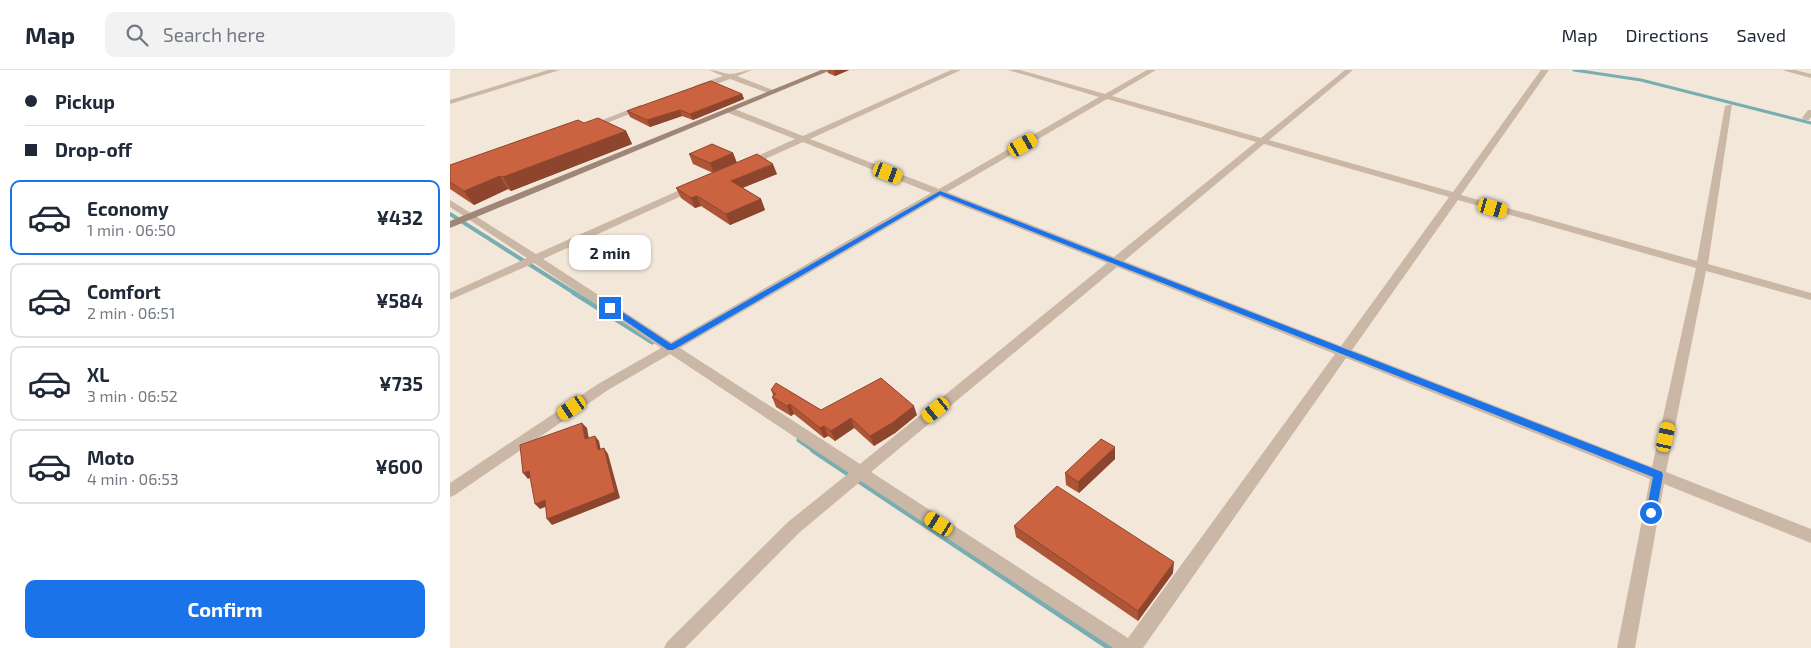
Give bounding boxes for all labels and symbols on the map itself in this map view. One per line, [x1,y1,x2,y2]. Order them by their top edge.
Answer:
car [1006,131,1039,159]
car [871,161,904,185]
car [1476,197,1509,219]
callout: 2 min [569,236,651,270]
route end [599,297,621,319]
car [555,393,588,423]
car [919,395,952,425]
car [1655,421,1676,453]
route start [1640,502,1662,524]
car [922,510,955,538]

